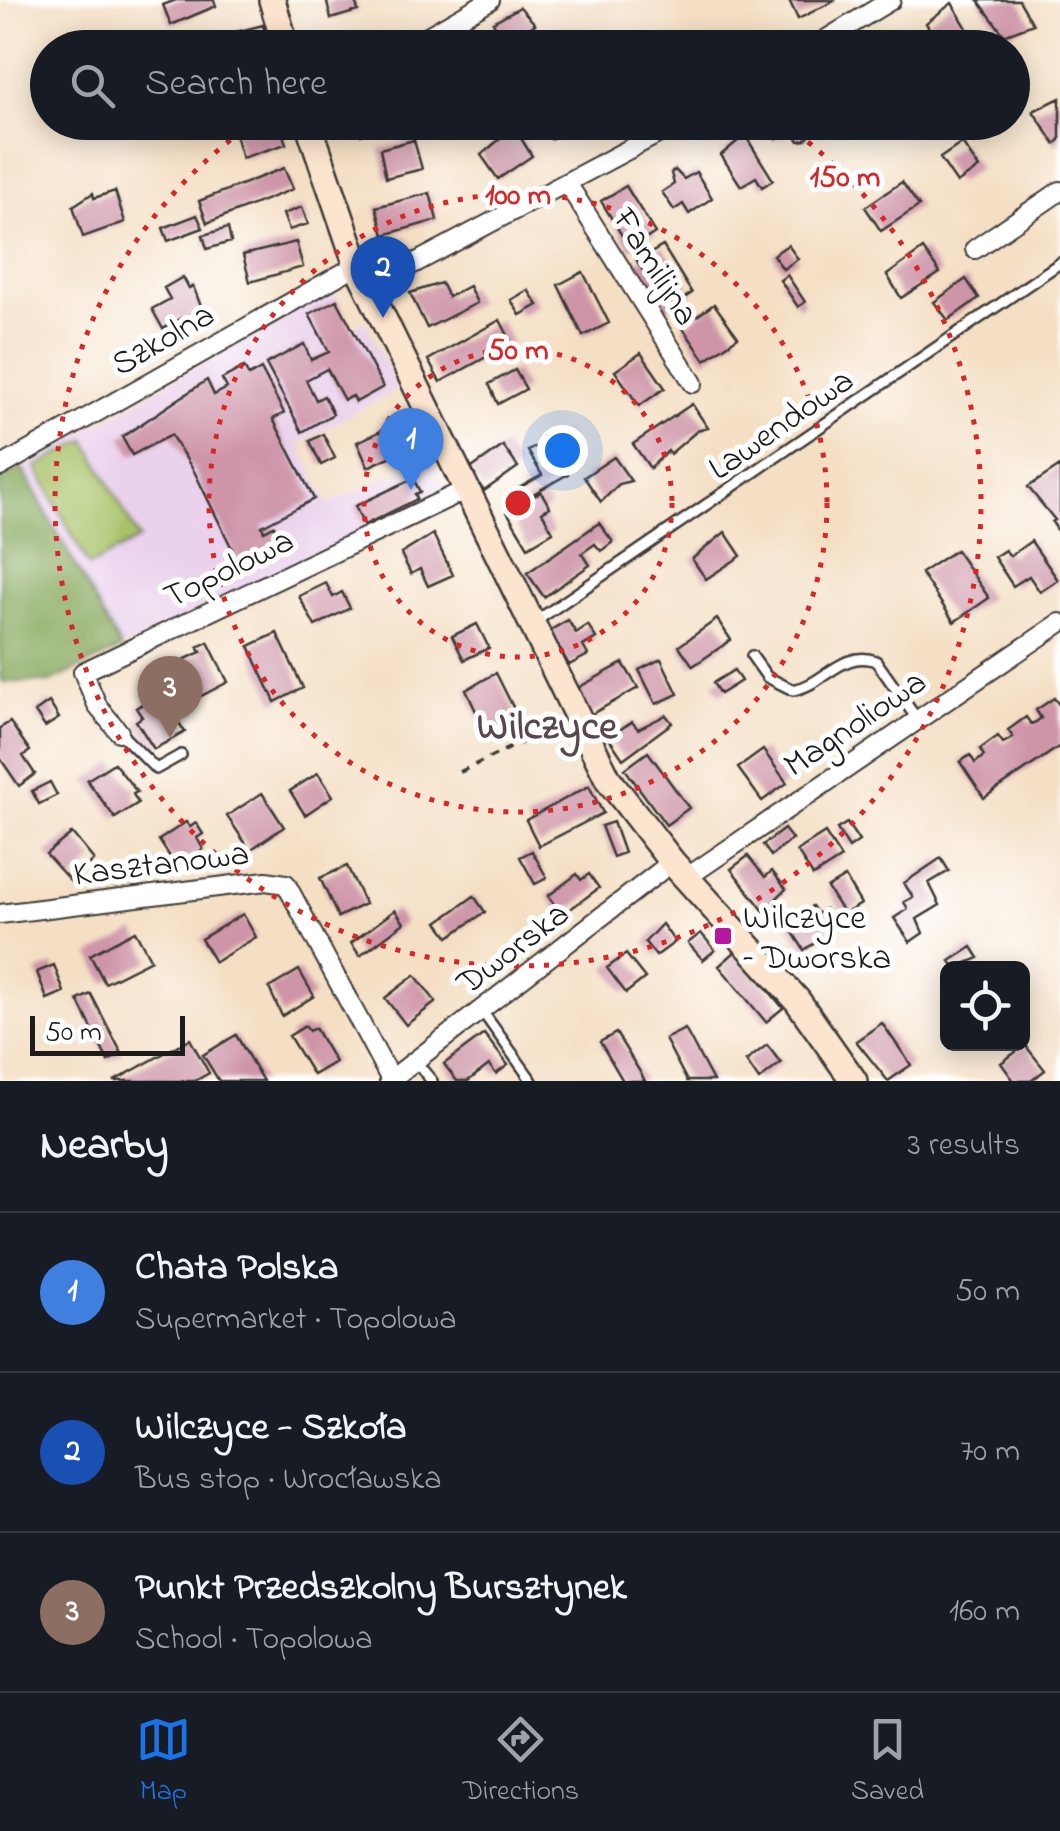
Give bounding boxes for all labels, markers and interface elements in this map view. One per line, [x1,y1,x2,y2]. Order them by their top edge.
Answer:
search box [30,30,1030,140]
text: Search here [145,57,327,113]
icon: search [65,58,120,113]
text: 150 m [810,157,880,201]
text: 100 m [485,175,551,219]
street label: Familijna [597,198,710,337]
pin: 2 [350,236,416,318]
street label: Szkolna [103,291,225,391]
text: 50 m [488,330,548,374]
street label: Lawendowa [699,357,865,495]
pin: 1 [378,408,444,490]
your location [537,425,588,476]
centre of rings [500,485,536,521]
street label: Topolowa [156,517,303,624]
pin: 3 [138,656,202,738]
street label: Magnoliowa [774,658,938,791]
district label: Wilczyce [477,699,618,758]
street label: Kasztanowa [71,829,252,902]
street label: Dworska [446,890,581,1010]
place label: Wilczyce – Dworska [743,894,891,985]
marker: Wilczyce – Dworska [712,925,734,947]
map controls [940,961,1030,1051]
button: locate [940,961,1030,1051]
scale bar [30,1011,185,1056]
text: 50 m [45,1013,102,1054]
text: Nearby [40,1116,168,1177]
text: 3 results [908,1123,1020,1170]
text: Chata Polska [135,1241,338,1297]
text: 1 [67,1269,78,1316]
text: 50 m [955,1269,1020,1316]
text: Supermarket · Topolowa [135,1297,456,1344]
text: Wilczyce - Szkoła [135,1401,407,1457]
text: 2 [65,1429,80,1476]
text: 70 m [960,1429,1020,1476]
text: Bus stop · Wrocławska [135,1457,442,1504]
text: Punkt Przedszkolny Bursztynek [135,1561,627,1617]
text: 3 [66,1589,79,1636]
text: 160 m [949,1589,1020,1636]
text: School · Topolowa [135,1617,373,1664]
tab: Map [136,1712,191,1813]
tab: Directions [463,1712,579,1813]
tab: Saved [851,1712,924,1813]

